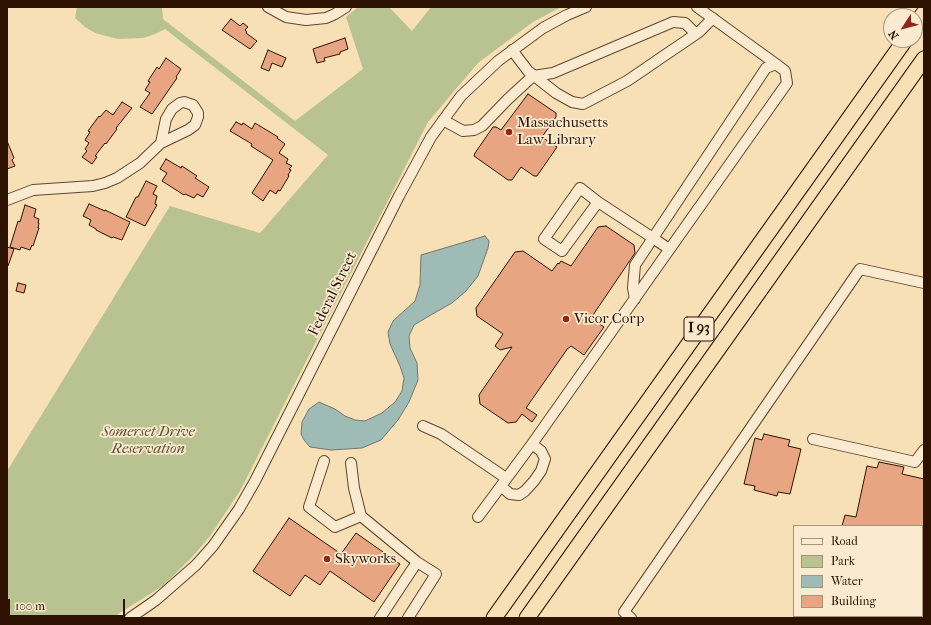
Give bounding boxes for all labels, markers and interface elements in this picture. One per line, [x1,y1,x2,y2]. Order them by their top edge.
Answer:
north arrow [883,8,923,48]
text: N [886,28,901,42]
place label: Massachusetts Law Library [517,114,608,149]
marker: Massachusetts Law Library [504,127,514,137]
street label: Federal Street [305,249,361,339]
place label: Vicor Corp [574,310,644,328]
marker: Vicor Corp [561,314,571,324]
road number: I 93 [684,317,714,341]
park label: Somerset Drive Reservation [101,423,195,458]
legend [793,525,923,617]
text: Road [831,534,858,548]
place label: Skyworks [335,550,396,568]
marker: Skyworks [322,554,332,564]
text: Park [831,554,855,568]
text: Water [831,574,863,588]
scale bar [10,591,127,617]
text: Building [831,594,876,608]
text: 100 m [15,599,45,613]

